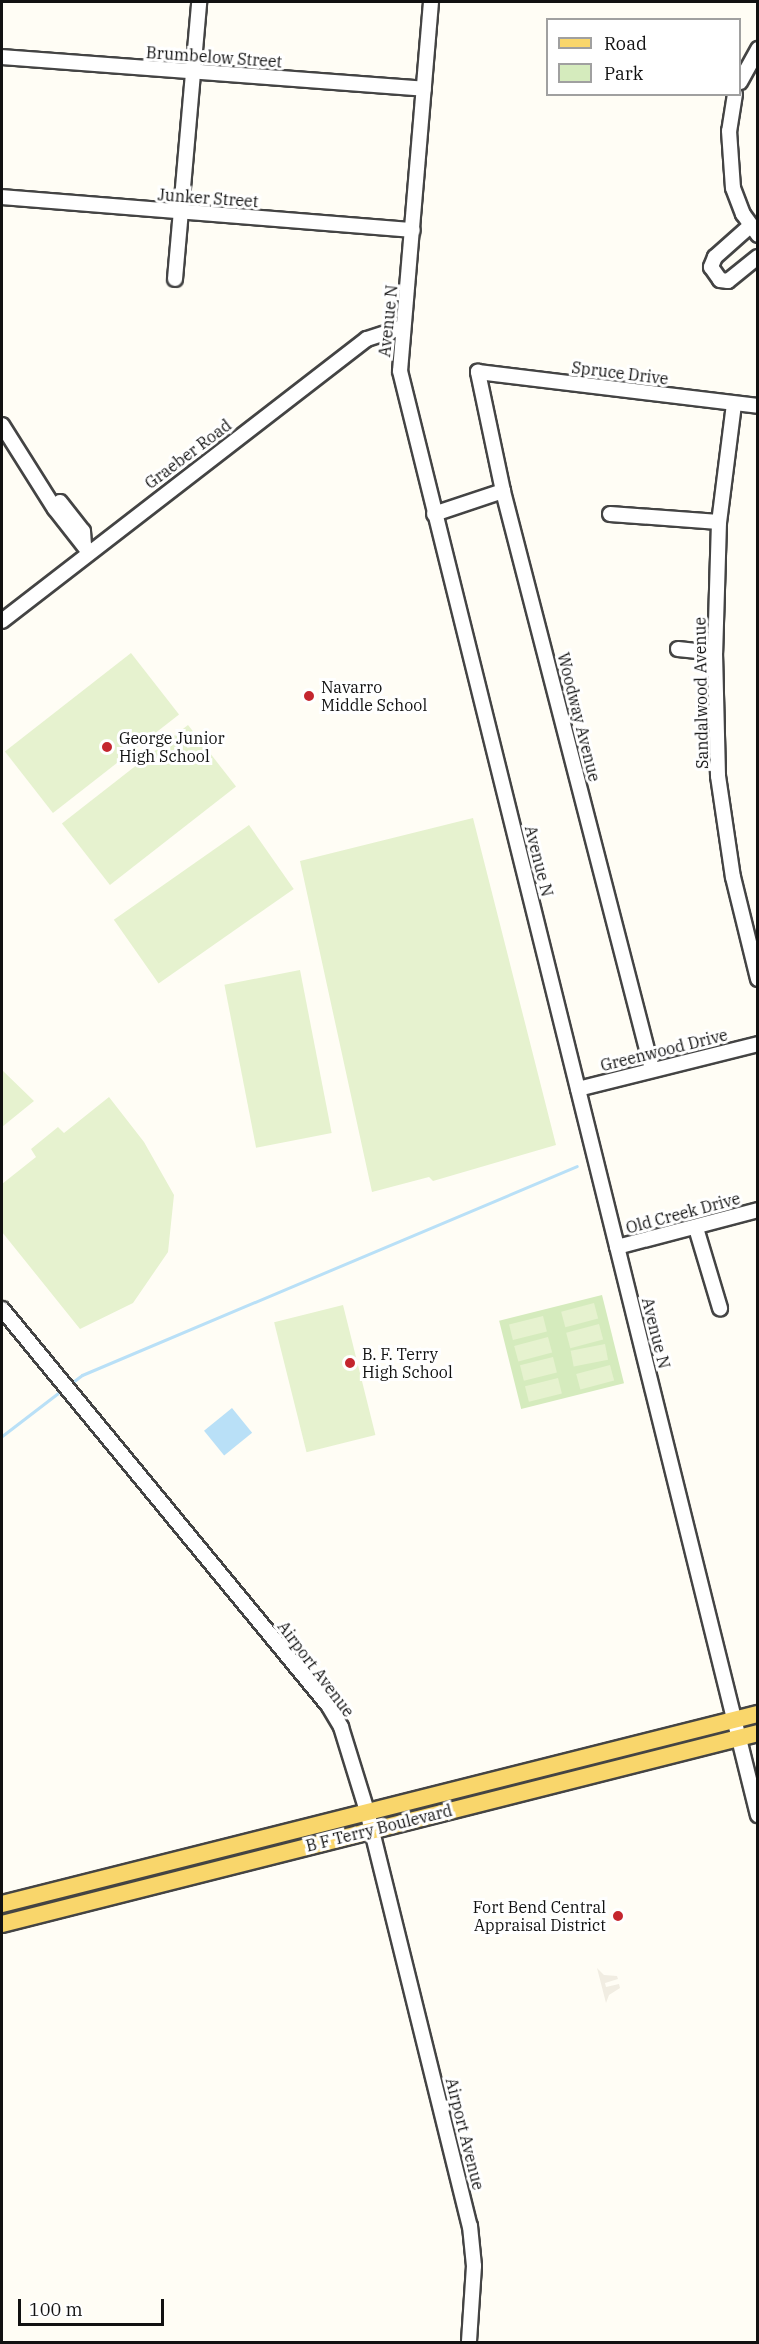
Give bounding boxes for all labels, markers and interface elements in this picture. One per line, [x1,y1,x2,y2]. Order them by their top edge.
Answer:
legend [546,18,741,96]
text: Road [604,32,647,55]
street label: Brumbelow Street [145,43,283,71]
text: Park [604,62,643,85]
street label: Junker Street [157,185,259,211]
street label: Avenue N [375,284,401,358]
street label: Spruce Drive [571,358,669,388]
street label: Graeber Road [141,415,235,493]
street label: Sandalwood Avenue [690,617,712,769]
street label: Woodway Avenue [554,651,604,783]
place label: Navarro Middle School [321,677,427,715]
marker: Navarro Middle School [302,689,316,703]
place label: George Junior High School [119,728,225,766]
marker: George Junior High School [100,740,114,754]
street label: Avenue N [521,824,557,898]
street label: Greenwood Drive [598,1025,730,1075]
street label: Old Creek Drive [624,1189,742,1237]
street label: Avenue N [638,1296,674,1370]
place label: B. F. Terry High School [362,1344,453,1382]
marker: B. F. Terry High School [343,1356,357,1370]
street label: Airport Avenue [274,1617,358,1721]
street label: B F Terry Boulevard [304,1801,454,1855]
place label: Fort Bend Central Appraisal District [473,1897,606,1935]
marker: Fort Bend Central Appraisal District [611,1909,625,1923]
street label: Airport Avenue [442,2076,488,2192]
scale bar [21,2287,166,2325]
text: 100 m [29,2298,83,2321]

